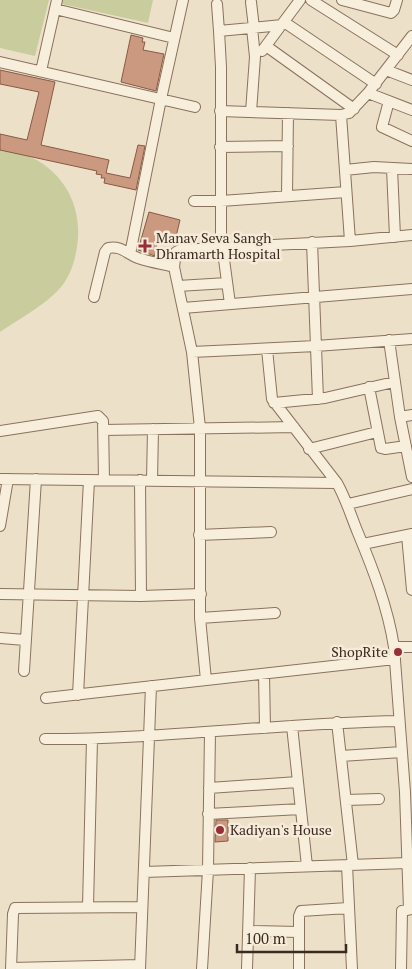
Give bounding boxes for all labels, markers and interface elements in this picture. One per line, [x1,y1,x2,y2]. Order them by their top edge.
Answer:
place label: Manav Seva Sangh Dhramarth Hospital [156,228,281,263]
marker: Manav Seva Sangh Dhramarth Hospital [138,239,152,253]
place label: ShopRite [331,642,388,661]
marker: ShopRite [392,646,404,658]
place label: Kadiyan's House [230,820,332,839]
marker: Kadiyan's House [214,824,226,836]
scale bar [237,922,346,954]
text: 100 m [245,928,286,948]

